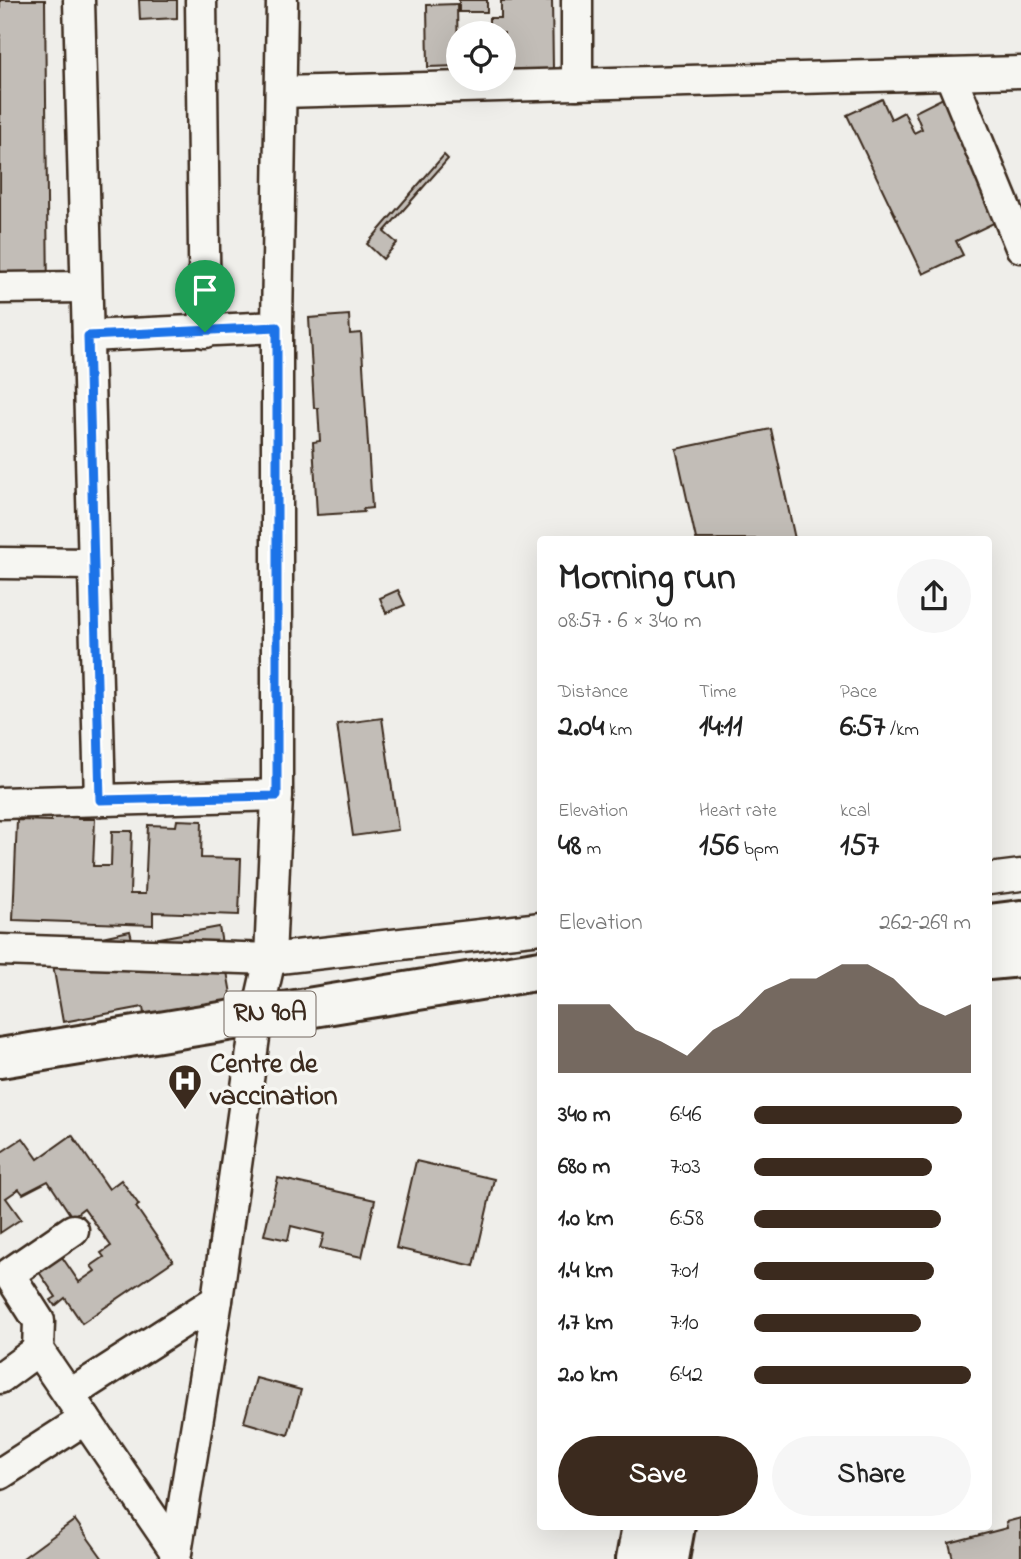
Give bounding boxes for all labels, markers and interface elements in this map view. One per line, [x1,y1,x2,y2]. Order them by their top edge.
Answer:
map controls [446,21,516,91]
button: locate [446,21,516,91]
pin [175,260,235,332]
icon: arrive [186,271,224,309]
text: Morning run [558,551,736,607]
button: share [897,559,971,633]
text: 08:57 · 6 × 340 m [558,605,701,638]
text: Distance [558,679,628,706]
text: Time [699,679,737,706]
text: Pace [840,679,877,706]
text: 2.04 [558,706,604,750]
text: 14:11 [699,706,743,750]
text: 6:57 [840,706,885,750]
text: km [604,717,632,744]
text: /km [885,717,919,744]
text: Elevation [558,798,628,825]
text: Heart rate [699,798,777,825]
text: kcal [840,798,870,825]
text: 48 [558,825,582,869]
text: 156 [699,825,739,869]
text: 157 [840,825,879,869]
text: m [582,836,601,863]
text: bpm [739,836,779,863]
text: Elevation [558,907,643,940]
text: 262–269 m [879,907,971,940]
road number: RN 90A [224,992,316,1036]
place label: Centre de vaccination [209,1045,338,1118]
hospital icon: Centre de vaccination [166,1062,204,1111]
text: 340 m [558,1099,611,1132]
text: 6:46 [670,1099,702,1132]
text: 680 m [558,1151,610,1184]
text: 7:03 [670,1151,701,1184]
text: 1.0 km [558,1203,614,1236]
text: 6:58 [670,1203,704,1236]
text: 1.4 km [558,1255,613,1288]
text: 7:01 [670,1255,699,1288]
text: 1.7 km [558,1307,613,1340]
text: 7:10 [670,1307,699,1340]
text: 2.0 km [558,1359,618,1392]
text: 6:42 [670,1359,703,1392]
button: Save [558,1436,758,1516]
button: Share [772,1436,971,1516]

